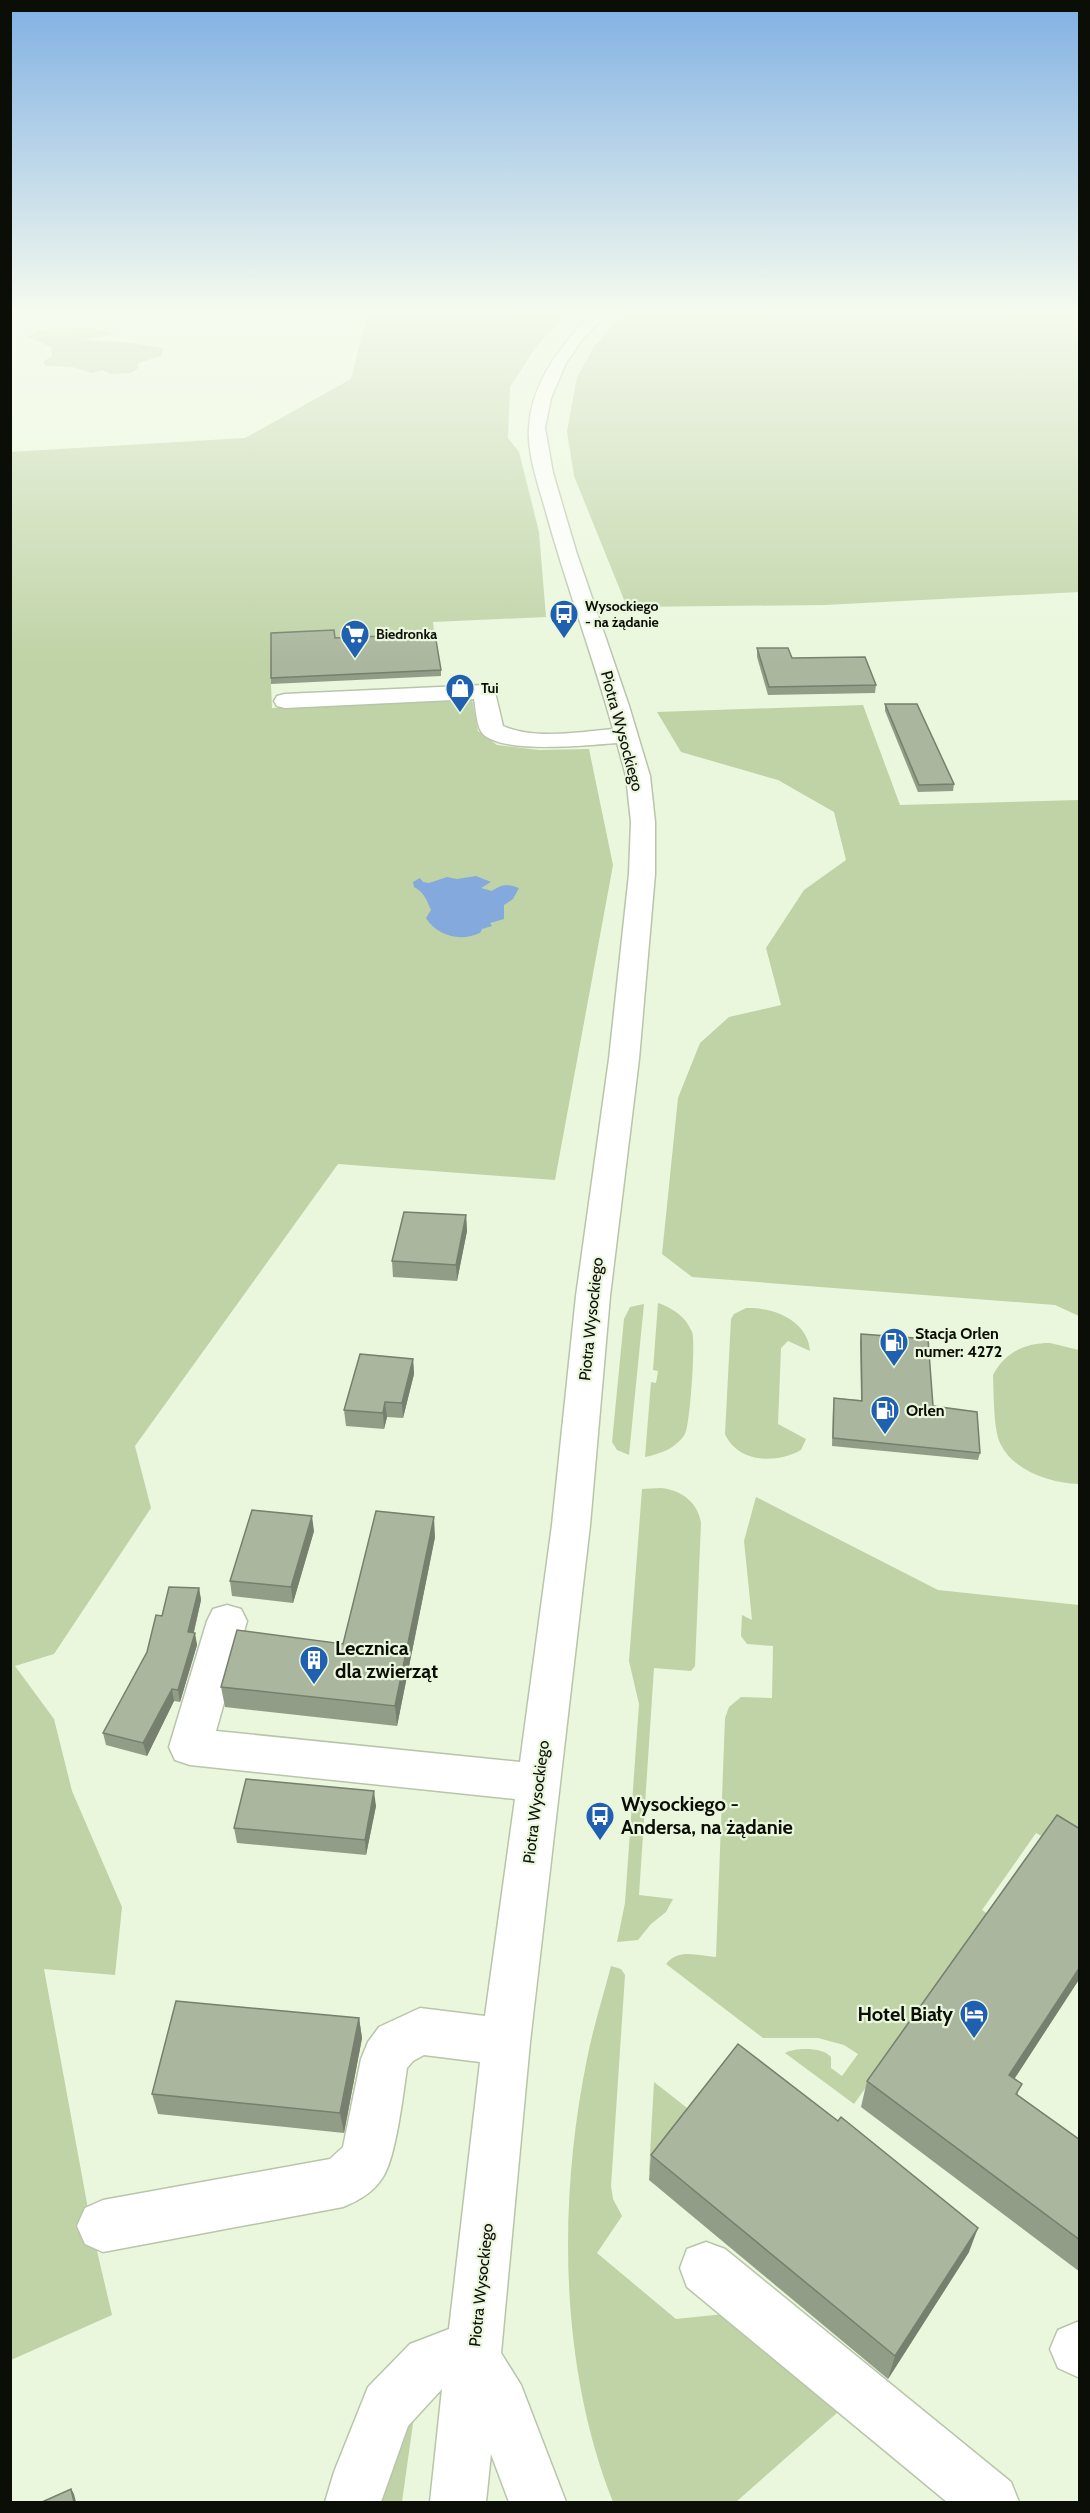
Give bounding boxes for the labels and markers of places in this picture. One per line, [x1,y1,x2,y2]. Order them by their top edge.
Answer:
place label: Wysockiego - na żądanie [585,597,659,631]
bus stop icon: Wysockiego - na żądanie [548,598,580,640]
supermarket icon: Biedronka [339,618,371,660]
place label: Biedronka [376,625,437,643]
shop icon: Tui [444,672,476,714]
place label: Tui [481,679,499,697]
place label: Stacja Orlen numer: 4272 [915,1324,1002,1361]
fuel station icon: Stacja Orlen numer: 4272 [878,1326,910,1368]
fuel station icon: Orlen [869,1394,901,1436]
place label: Orlen [906,1401,945,1420]
place label: Lecznica dla zwierząt [335,1636,438,1683]
building icon: Lecznica dla zwierząt [298,1644,330,1686]
place label: Wysockiego - Andersa, na żądanie [621,1792,793,1839]
bus stop icon: Wysockiego - Andersa, na żądanie [584,1800,616,1842]
hotel icon: Hotel Biały [958,1998,990,2040]
place label: Hotel Biały [857,2002,953,2026]

